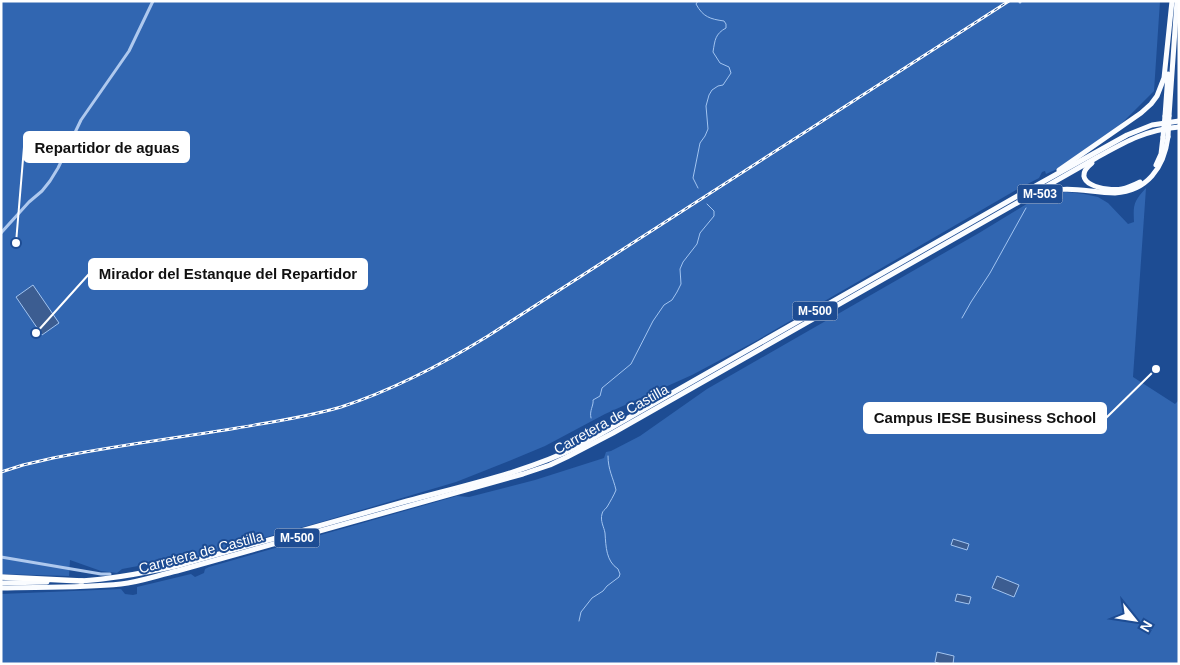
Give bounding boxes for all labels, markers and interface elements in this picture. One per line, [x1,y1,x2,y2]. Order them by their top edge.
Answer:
callout: Repartidor de aguas [24,132,189,162]
text: Repartidor de aguas [34,139,180,156]
road number: M-503 [1018,184,1062,203]
callout: Mirador del Estanque del Repartidor [89,259,367,289]
text: Mirador del Estanque del Repartidor [99,265,357,282]
road number: M-500 [792,302,838,321]
street label: Carretera de Castilla [551,381,671,457]
callout: Campus IESE Business School [864,403,1106,433]
text: Campus IESE Business School [874,409,1096,426]
street label: Carretera de Castilla [137,528,265,576]
road number: M-500 [274,528,320,548]
north arrow [1110,595,1160,645]
text: N [1137,618,1156,635]

